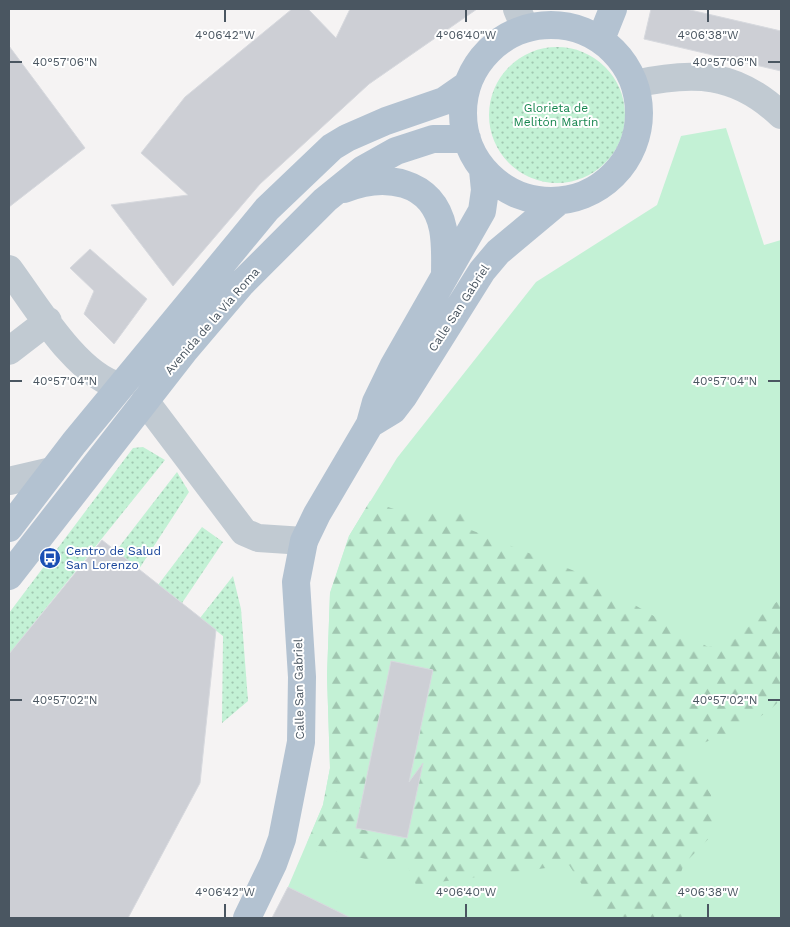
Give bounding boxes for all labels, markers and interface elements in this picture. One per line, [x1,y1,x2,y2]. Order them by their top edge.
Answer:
text: 4°06'42"W [195,28,255,42]
text: 4°06'40"W [436,28,497,42]
text: 4°06'38"W [677,28,739,42]
text: 40°57'06"N [32,55,98,69]
text: 40°57'06"N [692,55,758,69]
park label: Glorieta de Melitón Martín [514,101,598,129]
street label: Calle San Gabriel [426,262,493,354]
street label: Avenida de la Vía Roma [162,265,262,377]
text: 40°57'04"N [33,374,97,388]
text: 40°57'04"N [693,374,757,388]
place label: Centro de Salud San Lorenzo [66,544,161,572]
bus stop icon: Centro de Salud San Lorenzo [38,546,62,570]
street label: Calle San Gabriel [291,638,307,740]
text: 40°57'02"N [33,693,97,707]
text: 40°57'02"N [693,693,757,707]
text: 4°06'42"W [195,885,255,899]
text: 4°06'40"W [436,885,497,899]
text: 4°06'38"W [677,885,739,899]

